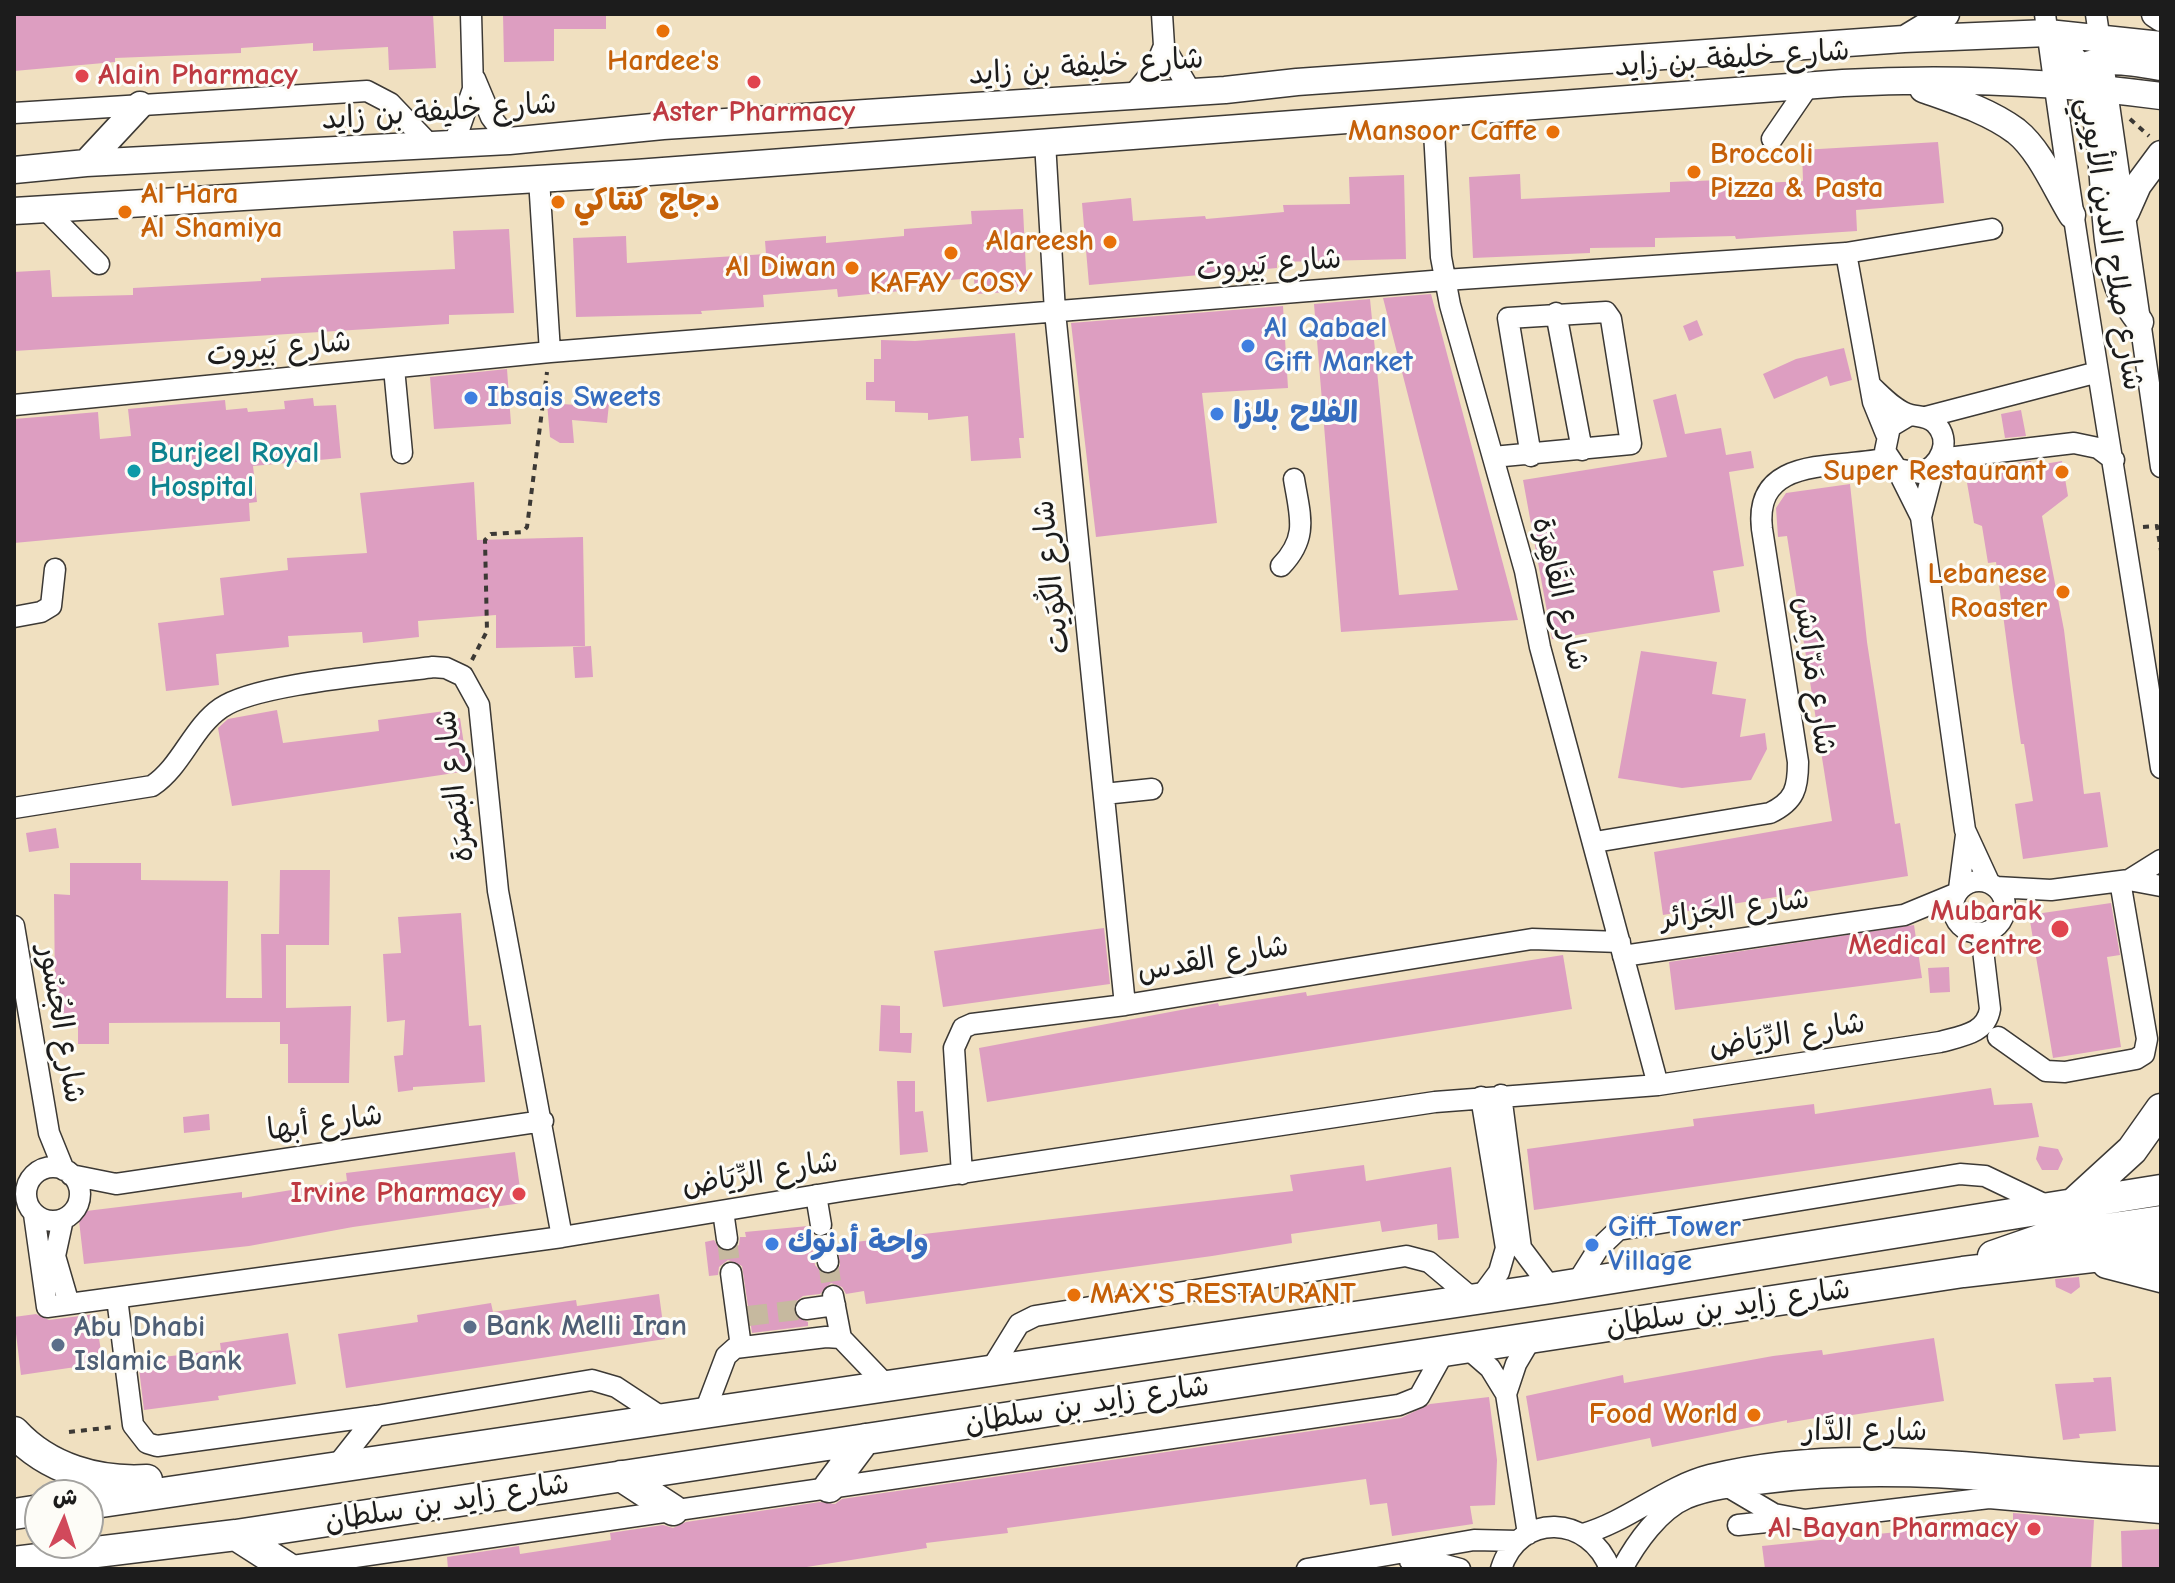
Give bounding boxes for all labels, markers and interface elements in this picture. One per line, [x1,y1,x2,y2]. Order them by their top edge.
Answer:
marker: Hardee's [654,22,672,40]
street label: شارع خليفة بن زايد [1613,33,1851,85]
street label: شارع خليفة بن زايد [967,41,1205,93]
place label: Hardee's [607,44,719,80]
place label: Alain Pharmacy [98,58,298,94]
marker: Alain Pharmacy [73,67,91,85]
marker: Aster Pharmacy [745,73,763,91]
street label: شارع خليفة بن زايد [320,86,558,138]
place label: Aster Pharmacy [653,95,855,131]
street label: شارع صلاح الدين الأيوبي [2069,95,2151,393]
place label: Mansoor Caffe [1348,114,1537,150]
marker: Mansoor Caffe [1544,123,1562,141]
place label: Broccoli Pizza & Pasta [1710,137,1883,208]
marker: Broccoli Pizza & Pasta [1685,163,1703,181]
place label: Al Hara Al Shamiya [141,177,282,248]
place label: دجاج كنتاكي [574,184,720,220]
marker: دجاج كنتاكي [549,193,567,211]
marker: Al Hara Al Shamiya [116,203,134,221]
place label: Alareesh [986,224,1094,260]
marker: Alareesh [1101,233,1119,251]
street label: شارع بَيروت [1195,241,1343,289]
marker: KAFAY COSY [942,244,960,262]
place label: Al Diwan [726,250,836,286]
marker: Al Diwan [843,259,861,277]
place label: KAFAY COSY [870,266,1032,302]
place label: Al Qabael Gift Market [1264,311,1413,382]
street label: شارع بَيروت [205,324,353,374]
marker: Al Qabael Gift Market [1239,337,1257,355]
place label: Ibsais Sweets [487,380,661,416]
marker: Ibsais Sweets [462,389,480,407]
place label: الفلاح بلازا [1233,396,1358,432]
marker: الفلاح بلازا [1208,405,1226,423]
place label: Burjeel Royal Hospital [150,436,319,506]
place label: Super Restaurant [1824,454,2046,490]
marker: Burjeel Royal Hospital [125,462,143,480]
marker: Super Restaurant [2053,463,2071,481]
street label: شارع الكُوَيت [1026,498,1078,656]
street label: شارع القَاهِرَة [1524,513,1596,675]
place label: Lebanese Roaster [1927,557,2047,628]
marker: Lebanese Roaster [2054,583,2072,601]
street label: شارع مَرّاكِش [1785,594,1843,758]
street label: شارع البَصرَة [428,708,482,864]
street label: شارع الجَزائر [1658,881,1812,937]
place label: Mubarak Medical Centre [1848,894,2042,964]
marker: Mubarak Medical Centre [2049,918,2071,940]
street label: شارع القدس [1134,928,1292,990]
street label: شارع الجُسُور [29,942,93,1106]
street label: شارع الرِّيَاض [1706,1005,1868,1065]
street label: شارع أبها [265,1097,385,1149]
street label: شارع الرِّيَاض [679,1144,841,1204]
place label: Irvine Pharmacy [290,1176,503,1212]
marker: Irvine Pharmacy [510,1185,528,1203]
place label: Gift Tower Village [1608,1210,1741,1280]
place label: واحة أدنوك [788,1226,929,1262]
marker: واحة أدنوك [763,1235,781,1253]
marker: Gift Tower Village [1583,1236,1601,1254]
street label: شارع زايد بن سلطان [1603,1271,1853,1345]
place label: MAX'S RESTAURANT [1090,1277,1356,1313]
marker: MAX'S RESTAURANT [1065,1286,1083,1304]
place label: Bank Melli Iran [486,1309,687,1345]
place label: Abu Dhabi Islamic Bank [74,1310,242,1380]
marker: Bank Melli Iran [461,1318,479,1336]
marker: Abu Dhabi Islamic Bank [49,1336,67,1354]
street label: شارع زايد بن سلطان [962,1368,1212,1442]
place label: Food World [1589,1397,1738,1433]
marker: Food World [1745,1406,1763,1424]
street label: شارع الدَّار [1803,1414,1927,1450]
street label: شارع زايد بن سلطان [322,1466,572,1540]
north arrow [24,1479,104,1559]
text: ش [52,1483,78,1511]
place label: Al Bayan Pharmacy [1768,1511,2018,1547]
marker: Al Bayan Pharmacy [2025,1520,2043,1538]

